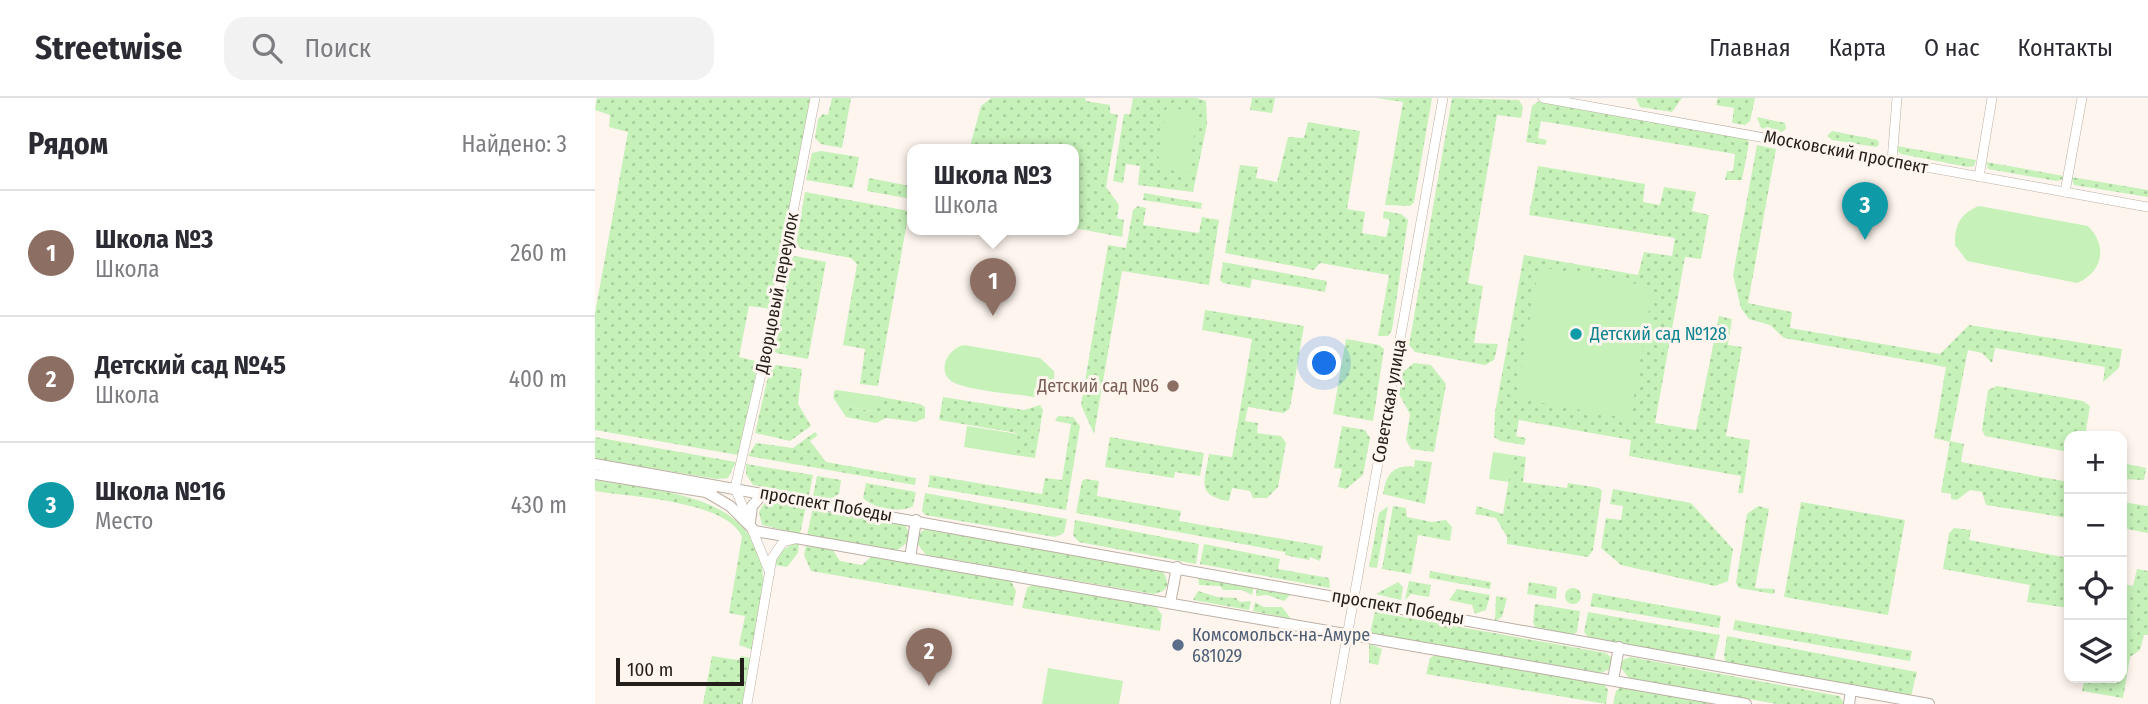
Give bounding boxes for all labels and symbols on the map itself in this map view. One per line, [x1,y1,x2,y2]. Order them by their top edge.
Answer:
street label: Московский проспект [1762,125,1931,179]
pin: 3 [1842,182,1888,240]
street label: Дворцовый переулок [750,210,804,376]
pin: 1 [970,258,1016,316]
place label: Детский сад №128 [1589,323,1727,345]
marker: Детский сад №128 [1568,326,1584,342]
street label: Советская улица [1367,337,1411,465]
your location [1307,346,1341,380]
place label: Детский сад №6 [1036,375,1159,397]
marker: Детский сад №6 [1165,378,1181,394]
street label: проспект Победы [758,482,894,526]
street label: проспект Победы [1330,585,1466,629]
place label: Комсомольск-на-Амуре 681029 [1192,624,1370,667]
pin: 2 [906,628,952,686]
marker: Комсомольск-на-Амуре 681029 [1170,637,1186,653]
scale bar [616,655,744,687]

